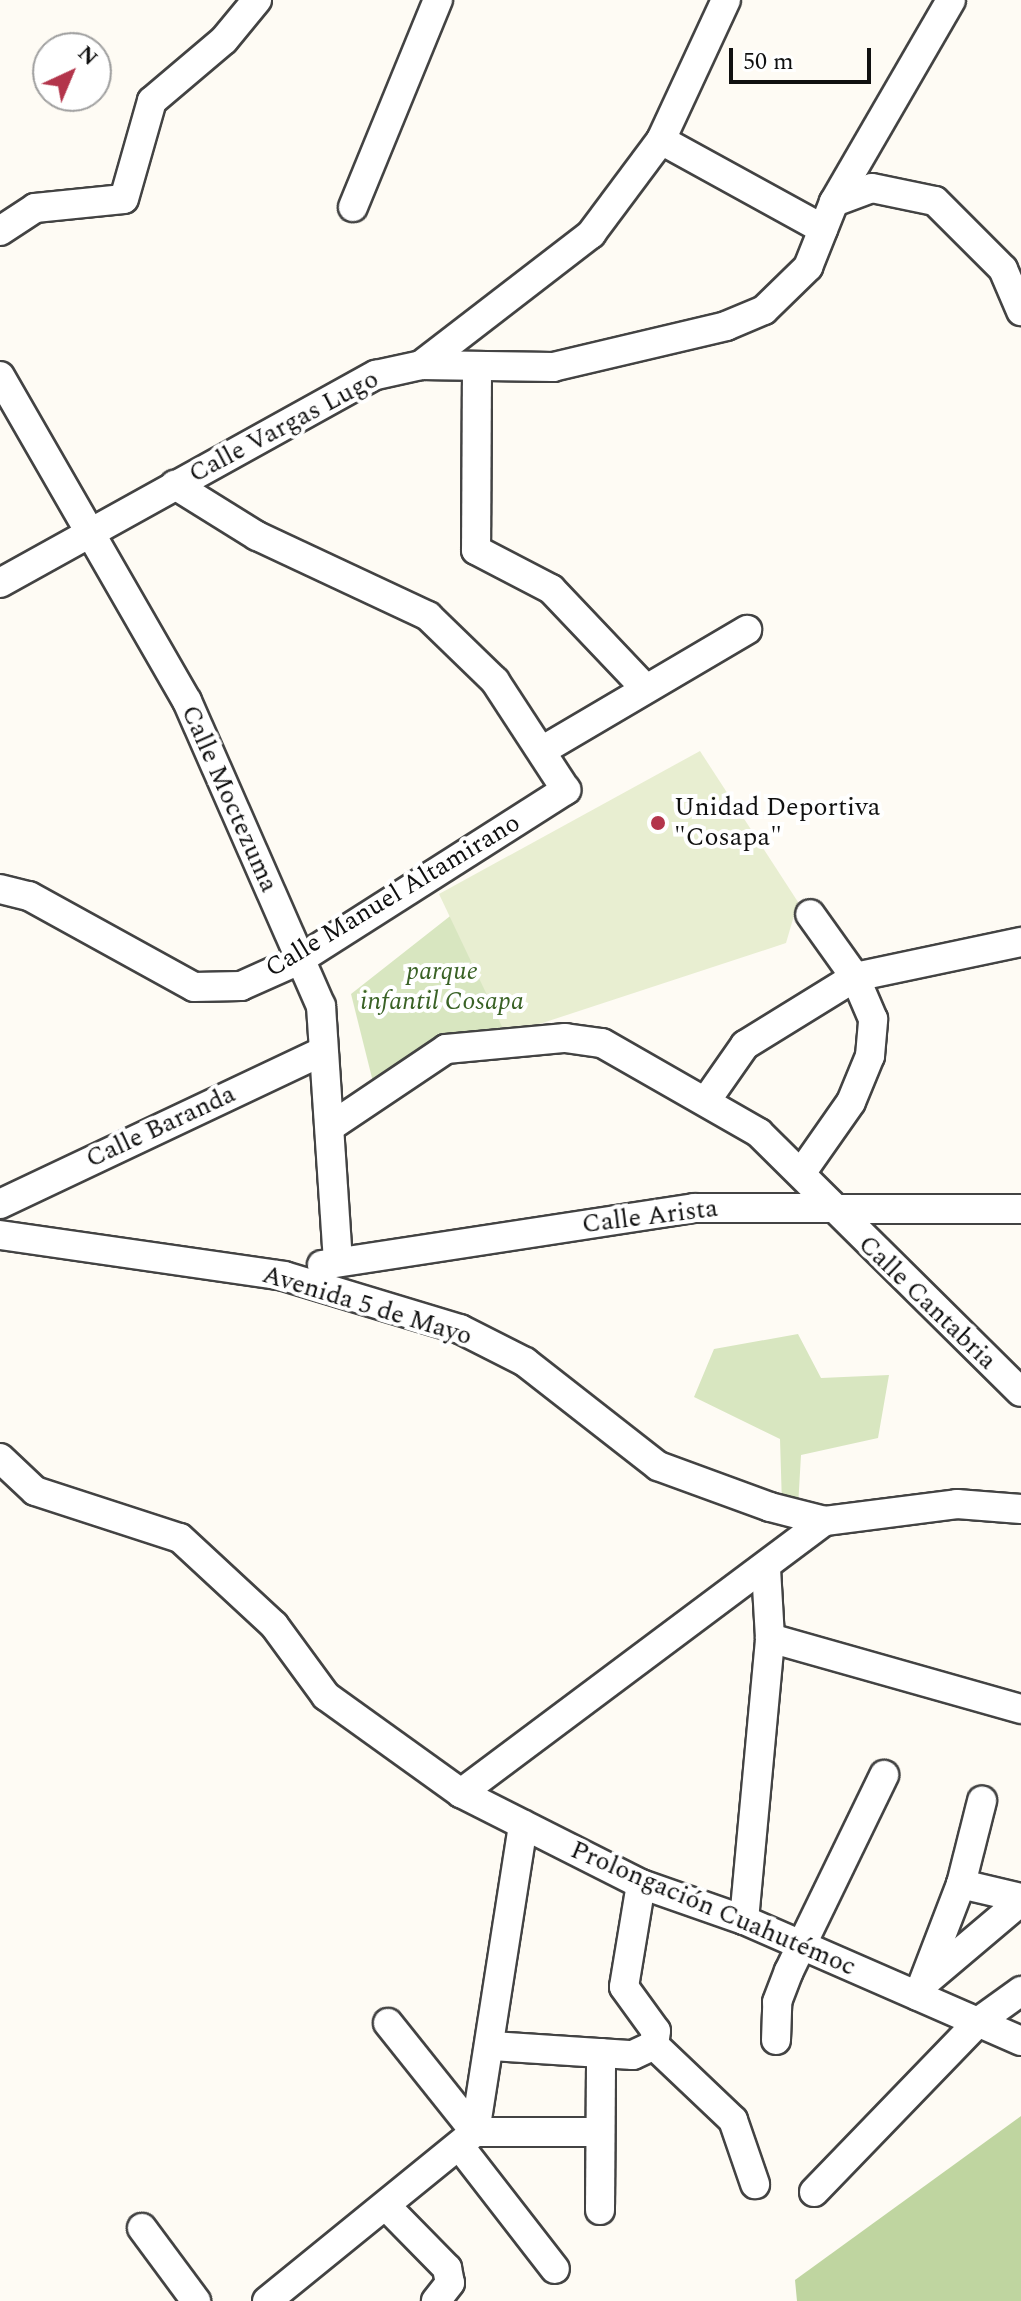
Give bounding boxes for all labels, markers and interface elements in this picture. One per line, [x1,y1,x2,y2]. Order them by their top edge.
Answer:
north arrow [32,32,112,112]
scale bar [733,32,875,82]
text: N [70,38,106,74]
text: 50 m [743,44,794,80]
street label: Calle Vargas Lugo [184,364,384,490]
street label: Calle Moctezuma [174,701,284,897]
place label: Unidad Deportiva "Cosapa" [674,792,880,854]
street label: Calle Manuel Altamirano [260,808,526,984]
marker: Unidad Deportiva "Cosapa" [649,814,667,832]
park label: parque infantil Cosapa [360,956,524,1018]
street label: Calle Baranda [81,1079,241,1175]
street label: Calle Arista [580,1193,720,1241]
street label: Calle Cantabria [851,1229,1003,1377]
street label: Avenida 5 de Mayo [258,1259,476,1353]
street label: Prolongación Cuahutémoc [566,1835,860,1983]

